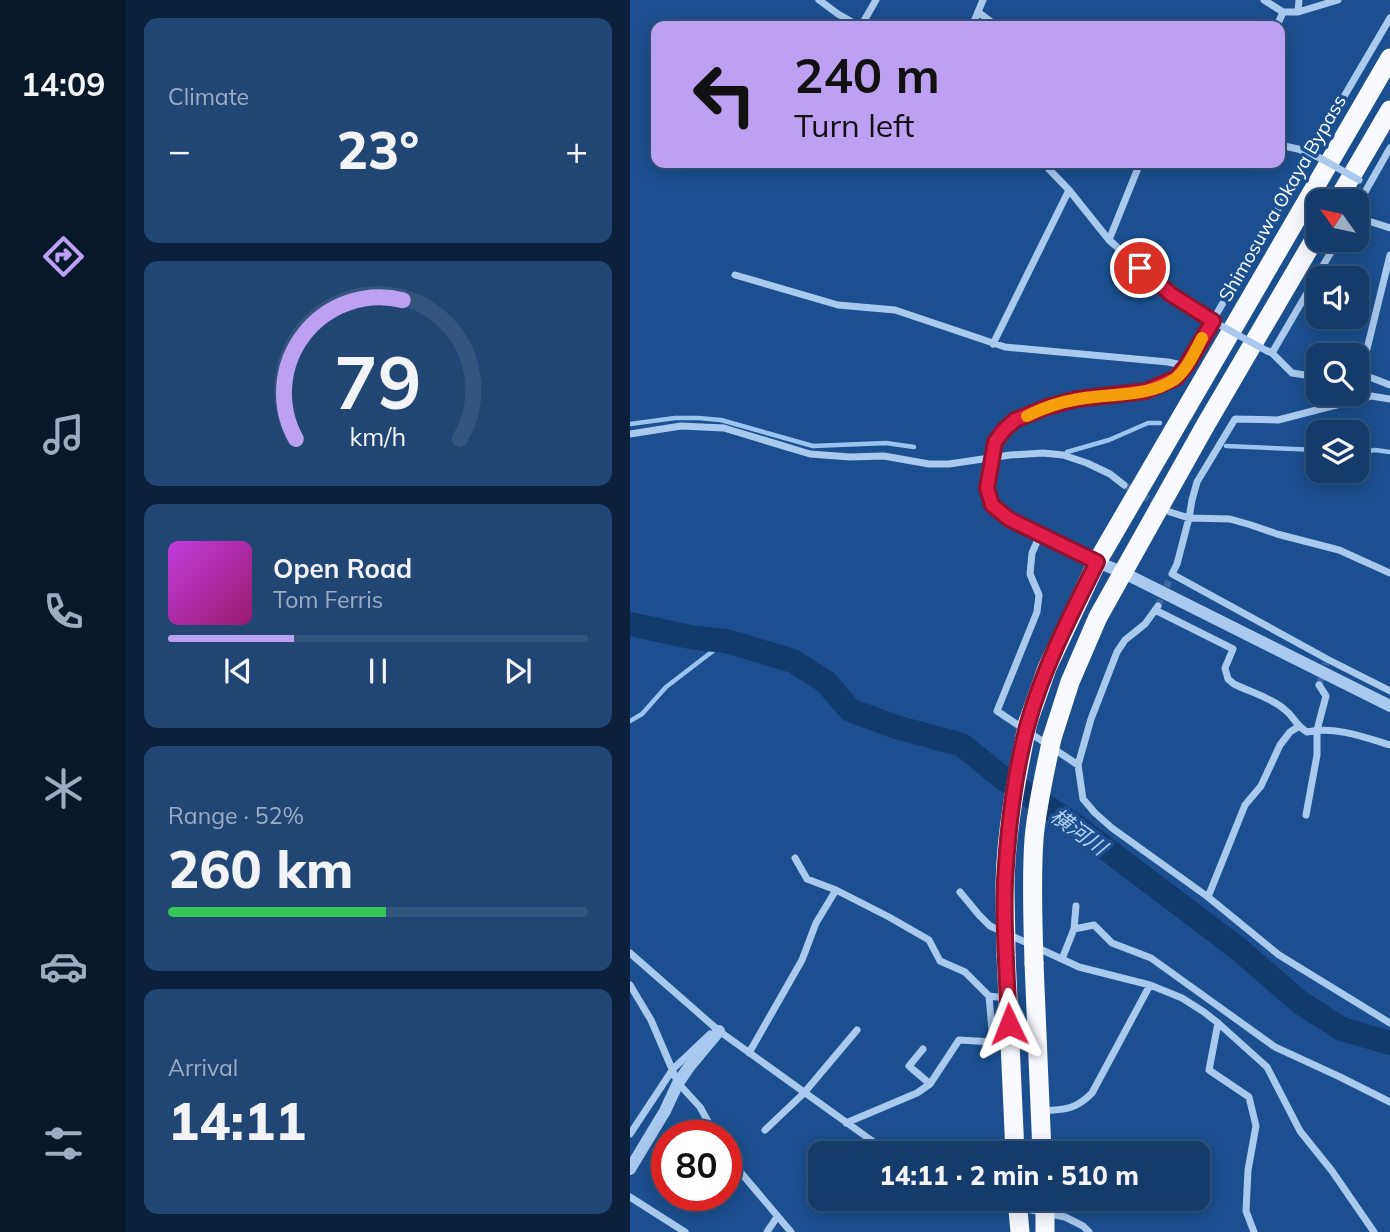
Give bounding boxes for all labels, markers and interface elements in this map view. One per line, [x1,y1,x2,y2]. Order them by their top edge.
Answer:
text: 240 m [794,44,940,105]
icon: left [679,49,770,140]
text: 14:09 [21,64,105,104]
text: Climate [168,82,249,111]
street label: Shimosuwa Okaya Bypass [1213,90,1351,306]
text: Turn left [794,105,914,145]
text: 23° [337,117,419,182]
text: − [168,126,191,174]
text: + [565,126,588,174]
north arrow [1306,189,1368,252]
map controls [1306,189,1369,483]
icon: directions [39,232,88,281]
pin [1110,238,1170,298]
icon: arrive [1121,249,1159,287]
button: sound [1306,266,1369,329]
text: 79 [334,337,422,428]
button: search [1306,343,1369,406]
icon: music [39,410,88,459]
button: layers [1306,420,1369,483]
text: km/h [350,421,406,452]
text: Open Road [273,552,412,585]
text: Tom Ferris [273,585,383,614]
icon: phone [39,587,88,636]
icon: previous [219,652,257,690]
icon: pause [359,652,397,690]
icon: next [499,652,537,690]
icon: climate [39,764,88,813]
text: Range · 52% [168,801,304,830]
water label: 横河川 [1046,802,1114,861]
text: 260 km [168,836,353,901]
icon: car [39,942,88,991]
position arrow [972,987,1046,1061]
text: Arrival [168,1053,238,1082]
text: 14:11 [168,1088,306,1153]
icon: filters [39,1119,88,1168]
speed limit sign: 80 [651,1120,742,1211]
text: 14:11 · 2 min · 510 m [879,1159,1139,1192]

